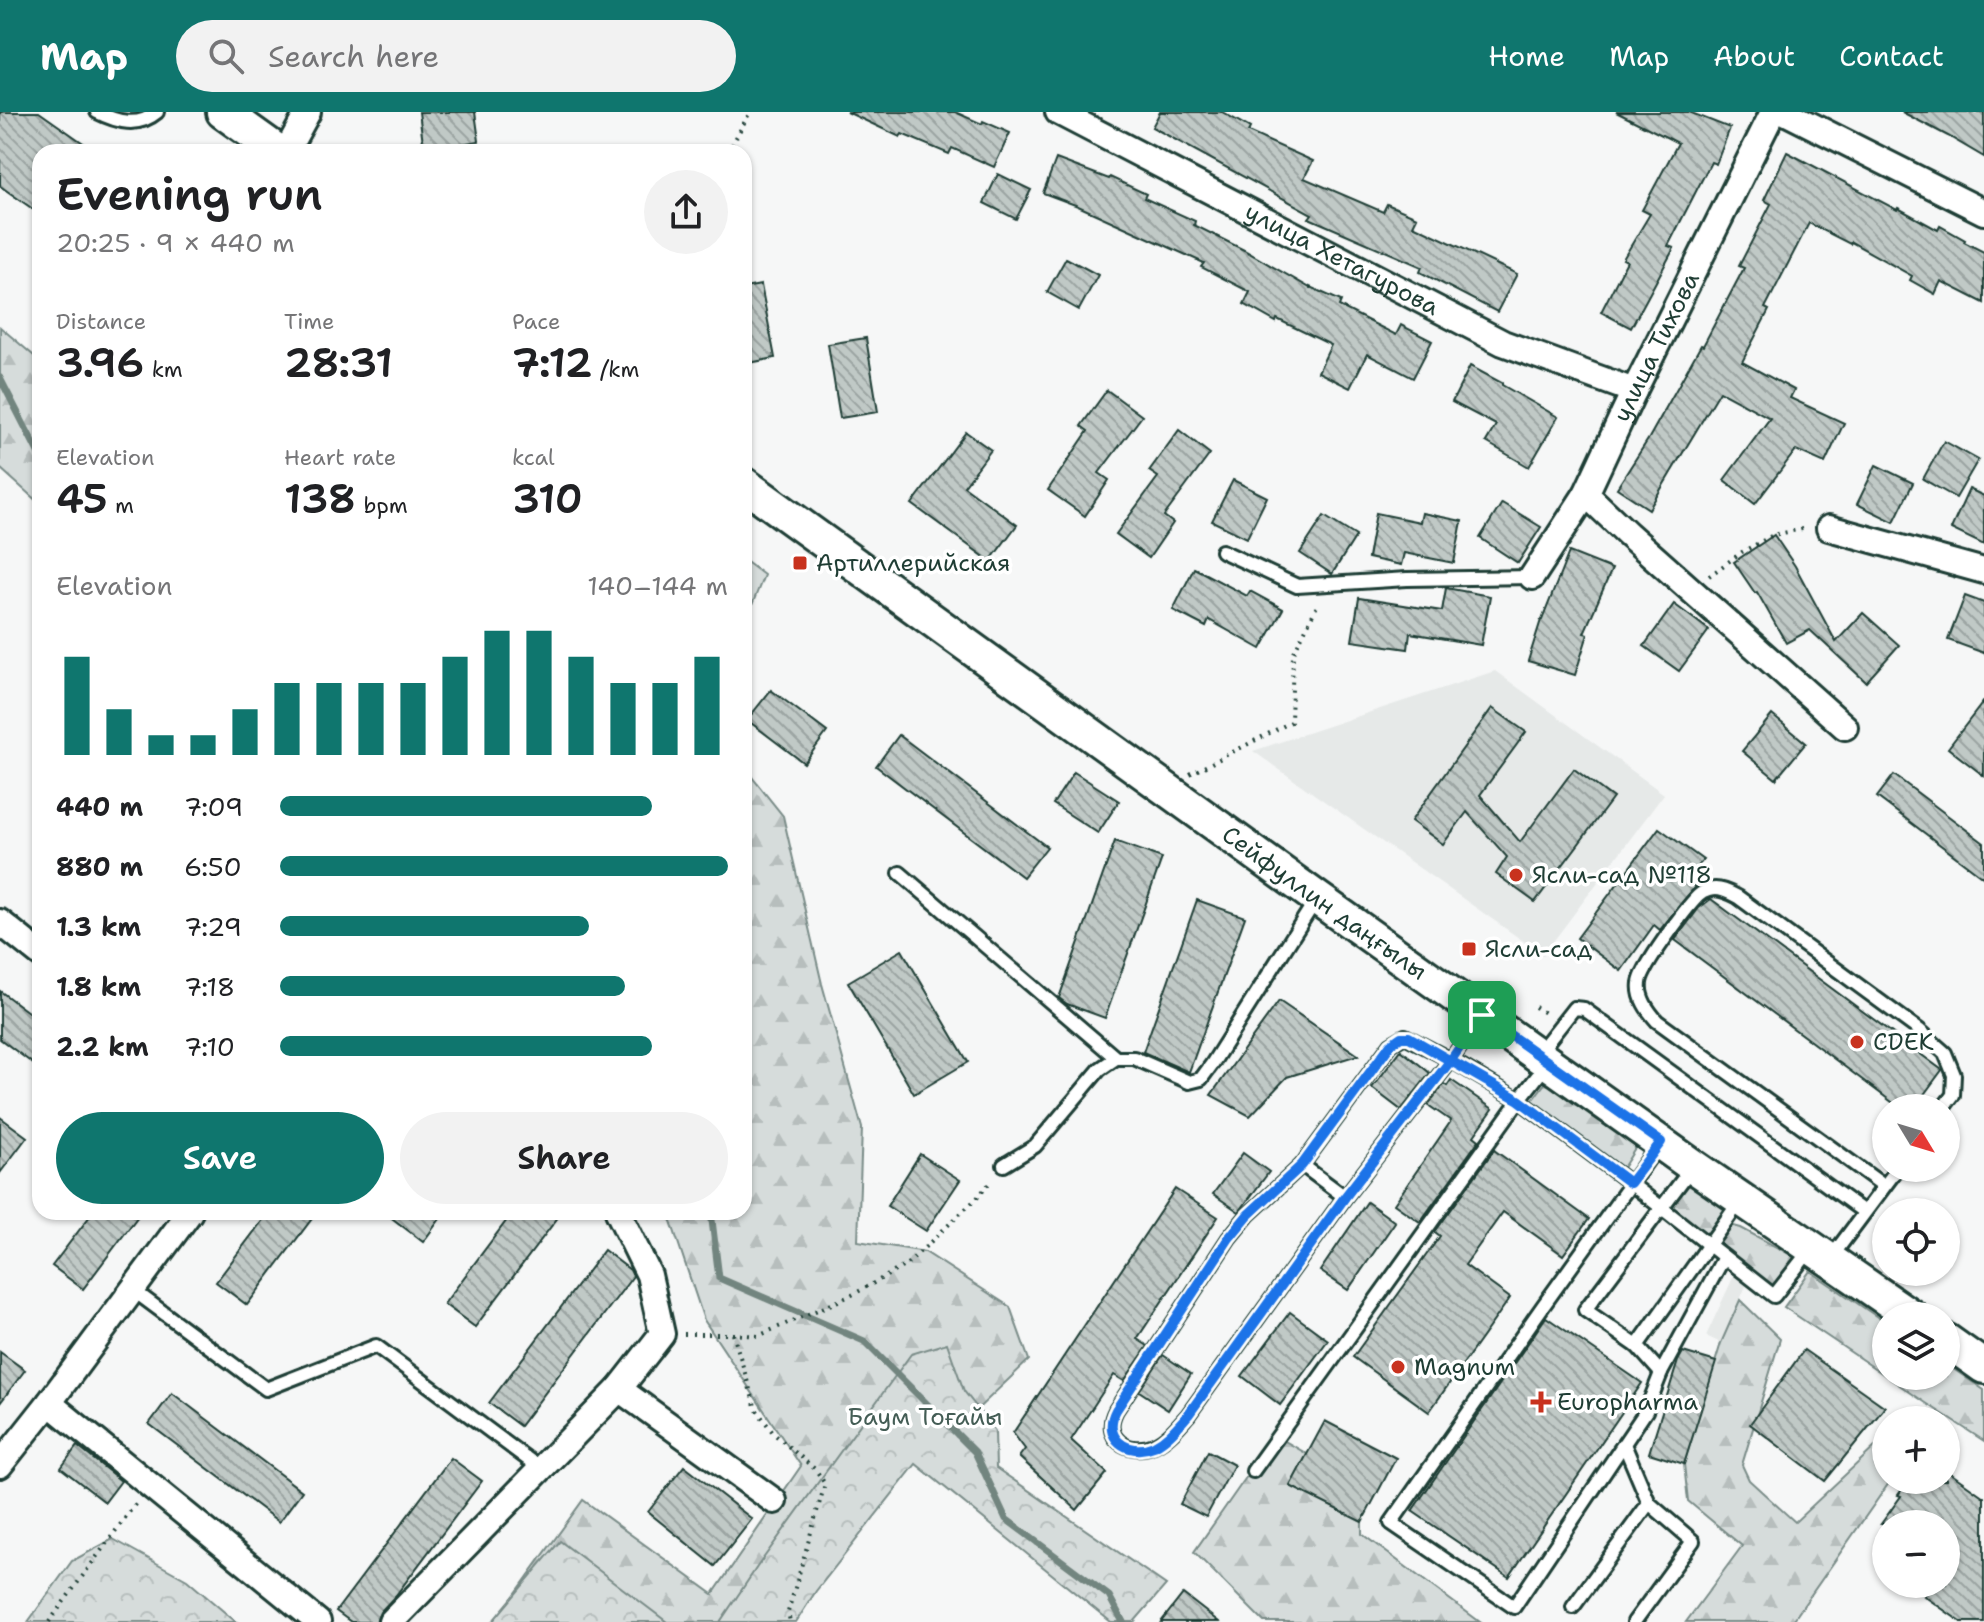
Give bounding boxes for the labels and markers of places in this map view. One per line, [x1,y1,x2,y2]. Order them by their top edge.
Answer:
place label: Артиллерийская [816,547,1010,579]
marker: Артиллерийская [791,554,809,572]
place label: Ясли-сад №118 [1532,859,1712,891]
marker: Ясли-сад №118 [1507,866,1525,884]
place label: Ясли-сад [1485,933,1592,965]
marker: Ясли-сад [1460,940,1478,958]
pin [1448,981,1516,1049]
place label: CDEK [1873,1026,1934,1058]
marker: CDEK [1848,1033,1866,1051]
place label: Magnum [1414,1351,1515,1383]
marker: Magnum [1389,1358,1407,1376]
place label: Europharma [1557,1386,1698,1418]
marker: Europharma [1532,1393,1550,1411]

